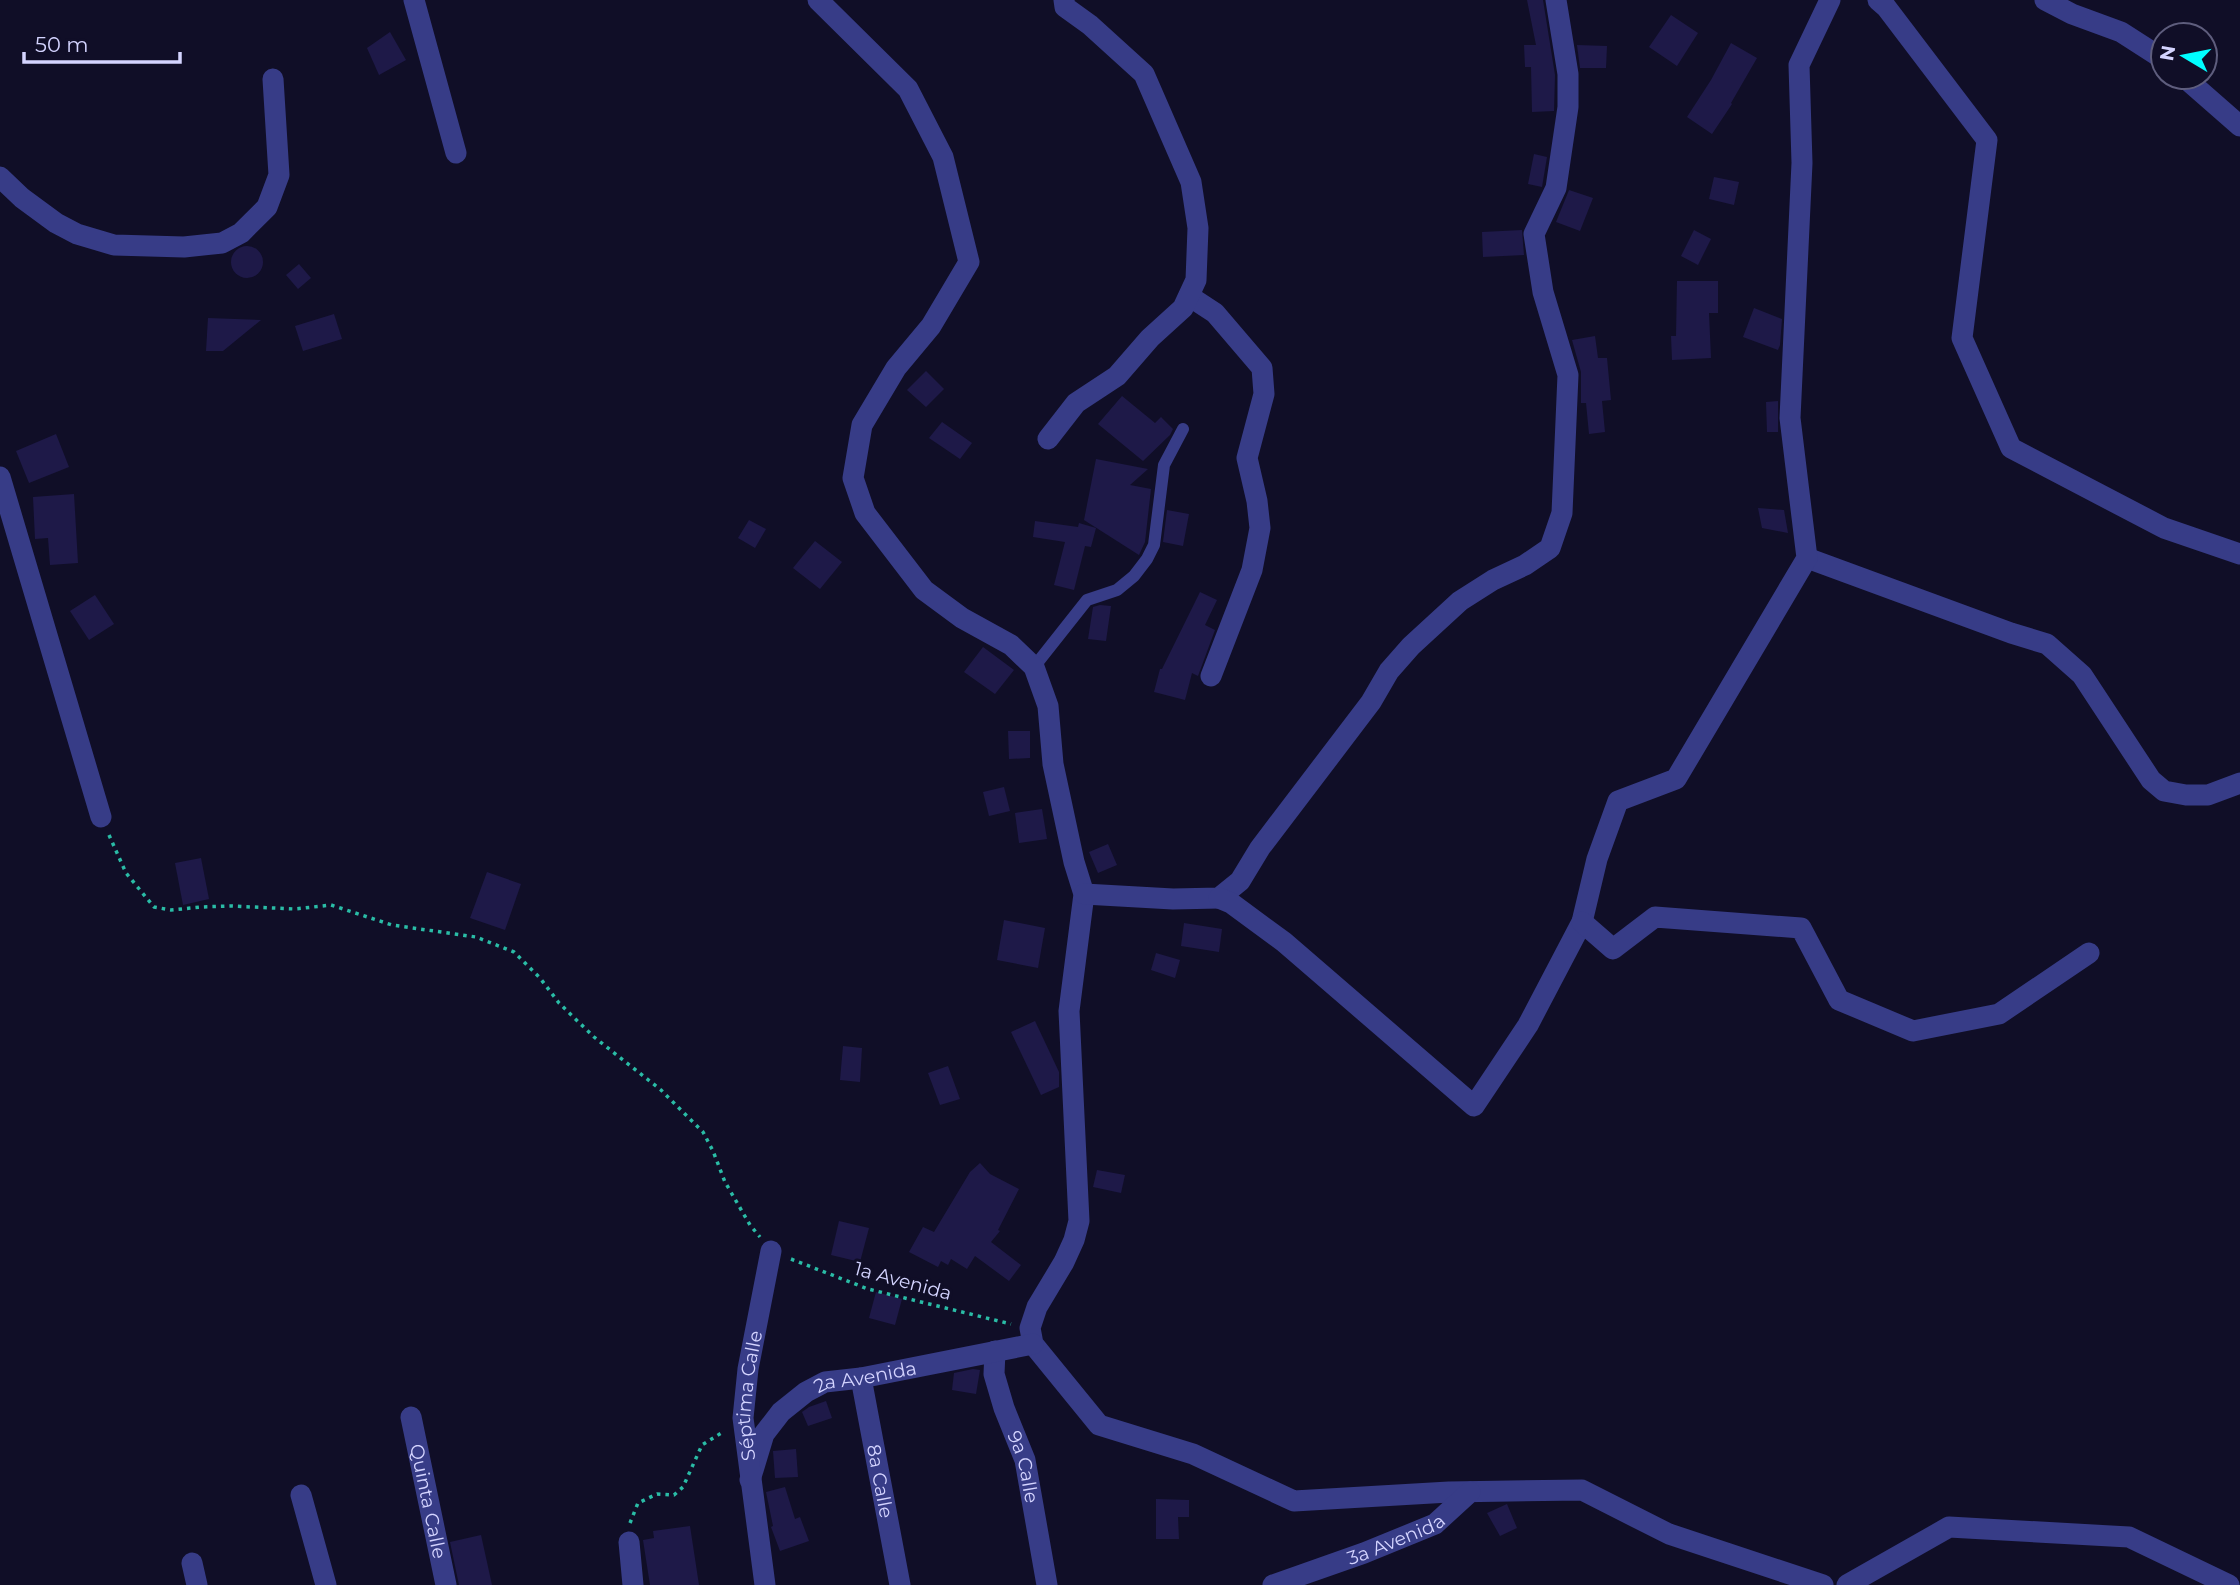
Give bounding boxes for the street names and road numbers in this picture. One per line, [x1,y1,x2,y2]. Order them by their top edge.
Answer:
street label: 1a Avenida [852,1257,954,1305]
street label: Séptima Calle [731,1328,767,1462]
street label: 2a Avenida [810,1356,918,1397]
street label: 9a Calle [1003,1427,1044,1505]
street label: Quinta Calle [405,1442,452,1561]
street label: 8a Calle [862,1442,899,1520]
street label: 3a Avenida [1344,1509,1450,1570]

